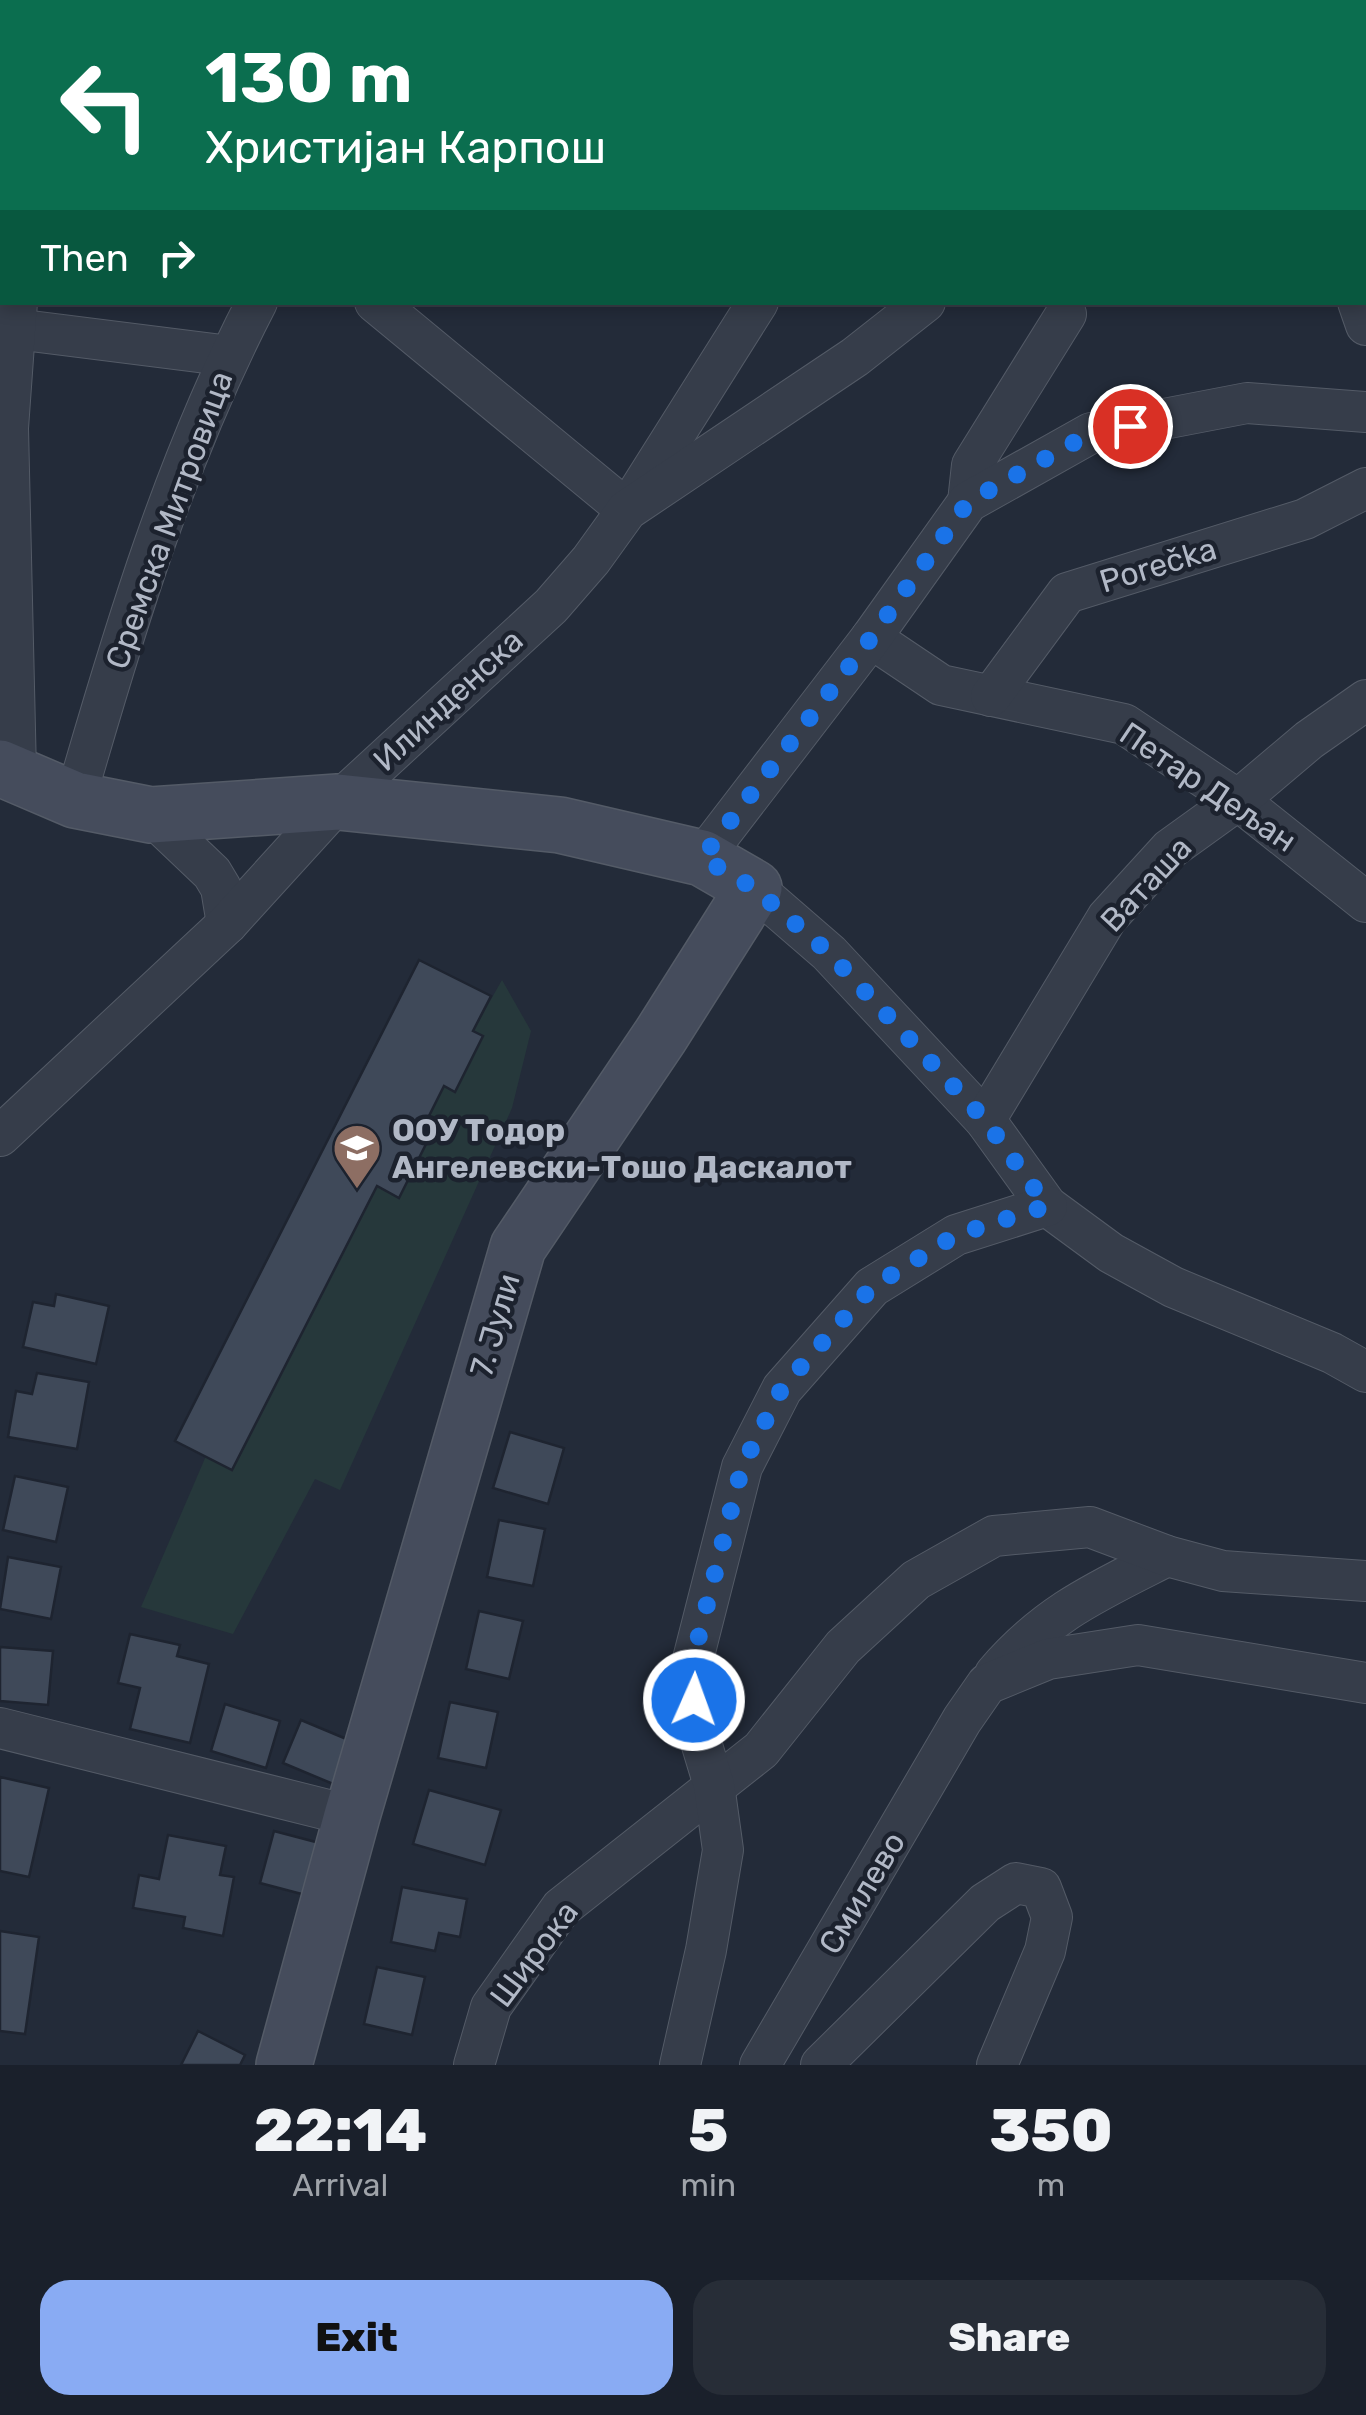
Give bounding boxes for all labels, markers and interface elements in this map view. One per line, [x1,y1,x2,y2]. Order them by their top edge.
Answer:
text: 130 m [205,37,413,120]
icon: left [40,40,170,170]
text: Христијан Карпош [205,121,606,174]
icon: right [149,230,204,285]
text: Then [40,235,129,281]
street label: Сремска Митровица [97,366,241,674]
pin [1088,384,1173,469]
icon: arrive [1103,399,1158,454]
street label: Porečka [1095,529,1221,601]
street label: Илинденска [365,621,531,779]
street label: Петар Дељан [1113,714,1303,860]
street label: Ваташа [1093,829,1199,939]
place label: ООУ Тодор Ангелевски-Тошо Даскалот [392,1111,852,1186]
school or university icon: ООУ Тодор Ангелевски-Тошо Даскалот [331,1122,383,1190]
street label: 7. Јули [462,1269,528,1381]
position arrow [642,1648,746,1752]
street label: Смилево [811,1825,913,1961]
street label: Широка [482,1894,586,2014]
text: 22:14 [253,2095,427,2166]
text: 5 [688,2095,728,2166]
text: 350 [990,2095,1113,2166]
text: Arrival [292,2166,388,2204]
text: min [681,2166,736,2204]
text: m [1037,2166,1065,2204]
button: Exit [40,2280,673,2395]
button: Share [693,2280,1326,2395]

